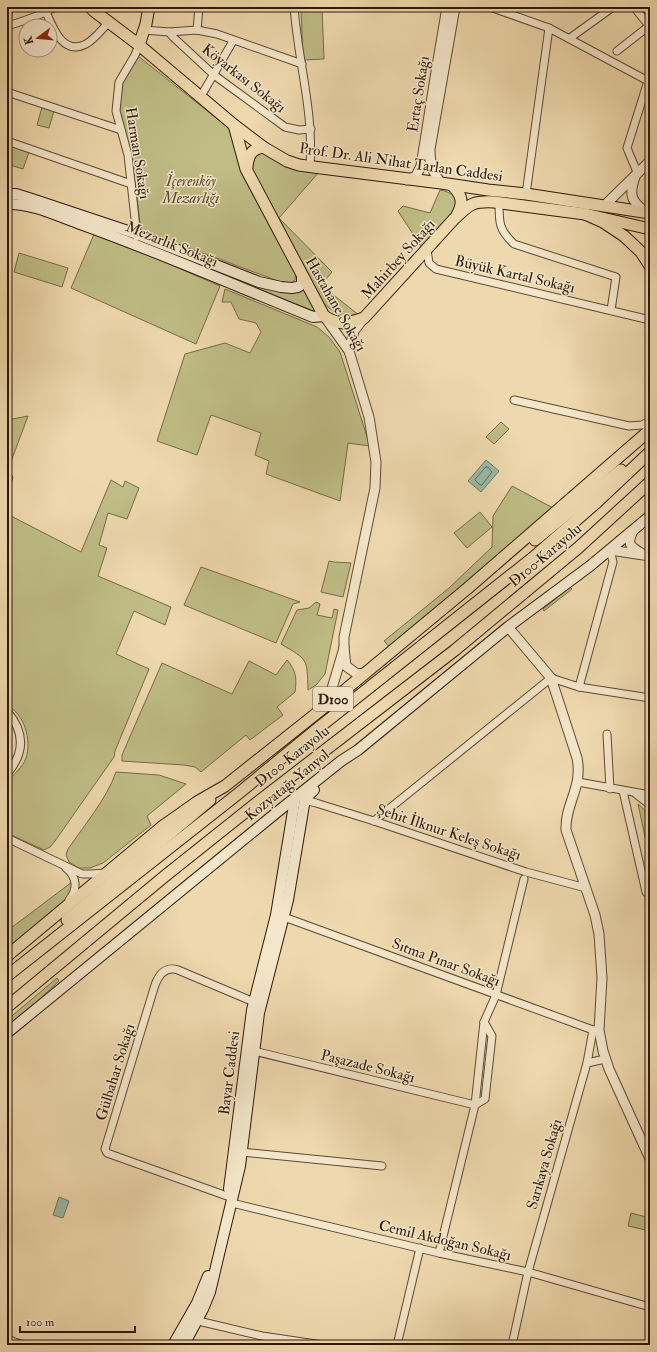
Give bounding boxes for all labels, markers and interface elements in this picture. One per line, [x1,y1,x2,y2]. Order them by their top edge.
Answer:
north arrow [18,18,58,58]
text: K [21,34,36,46]
street label: Köyarkası Sokağı [198,40,289,117]
street label: Ertaç Sokağı [403,55,434,133]
street label: Harman Sokağı [121,106,154,200]
street label: Prof. Dr. Ali Nihat Tarlan Caddesi [298,139,504,186]
park label: İçerenköy Mezarlığı [162,171,219,208]
street label: Mahirbey Sokağı [357,215,439,303]
street label: Mezarlık Sokağı [123,217,221,272]
street label: Büyük Kartal Sokağı [453,251,577,298]
street label: Hastahane Sokağı [301,254,370,355]
street label: D100 Karayolu [505,519,586,591]
road number: D100 [313,687,353,711]
street label: D100 Karayolu [251,721,334,791]
street label: Kozyatağı Yanyol [241,745,334,825]
street label: Şehit İlknur Keleş Sokağı [374,799,524,865]
street label: Sıtma Pınar Sokağı [389,934,502,991]
street label: Gülbahar Sokağı [92,1021,139,1123]
street label: Bayar Caddesi [215,1030,244,1116]
street label: Paşazade Sokağı [319,1046,417,1087]
street label: Sarıkaya Sokağı [523,1117,566,1212]
street label: Cemil Akdoğan Sokağı [377,1216,513,1265]
scale bar [20,1308,135,1334]
text: 100 m [26,1315,55,1330]

